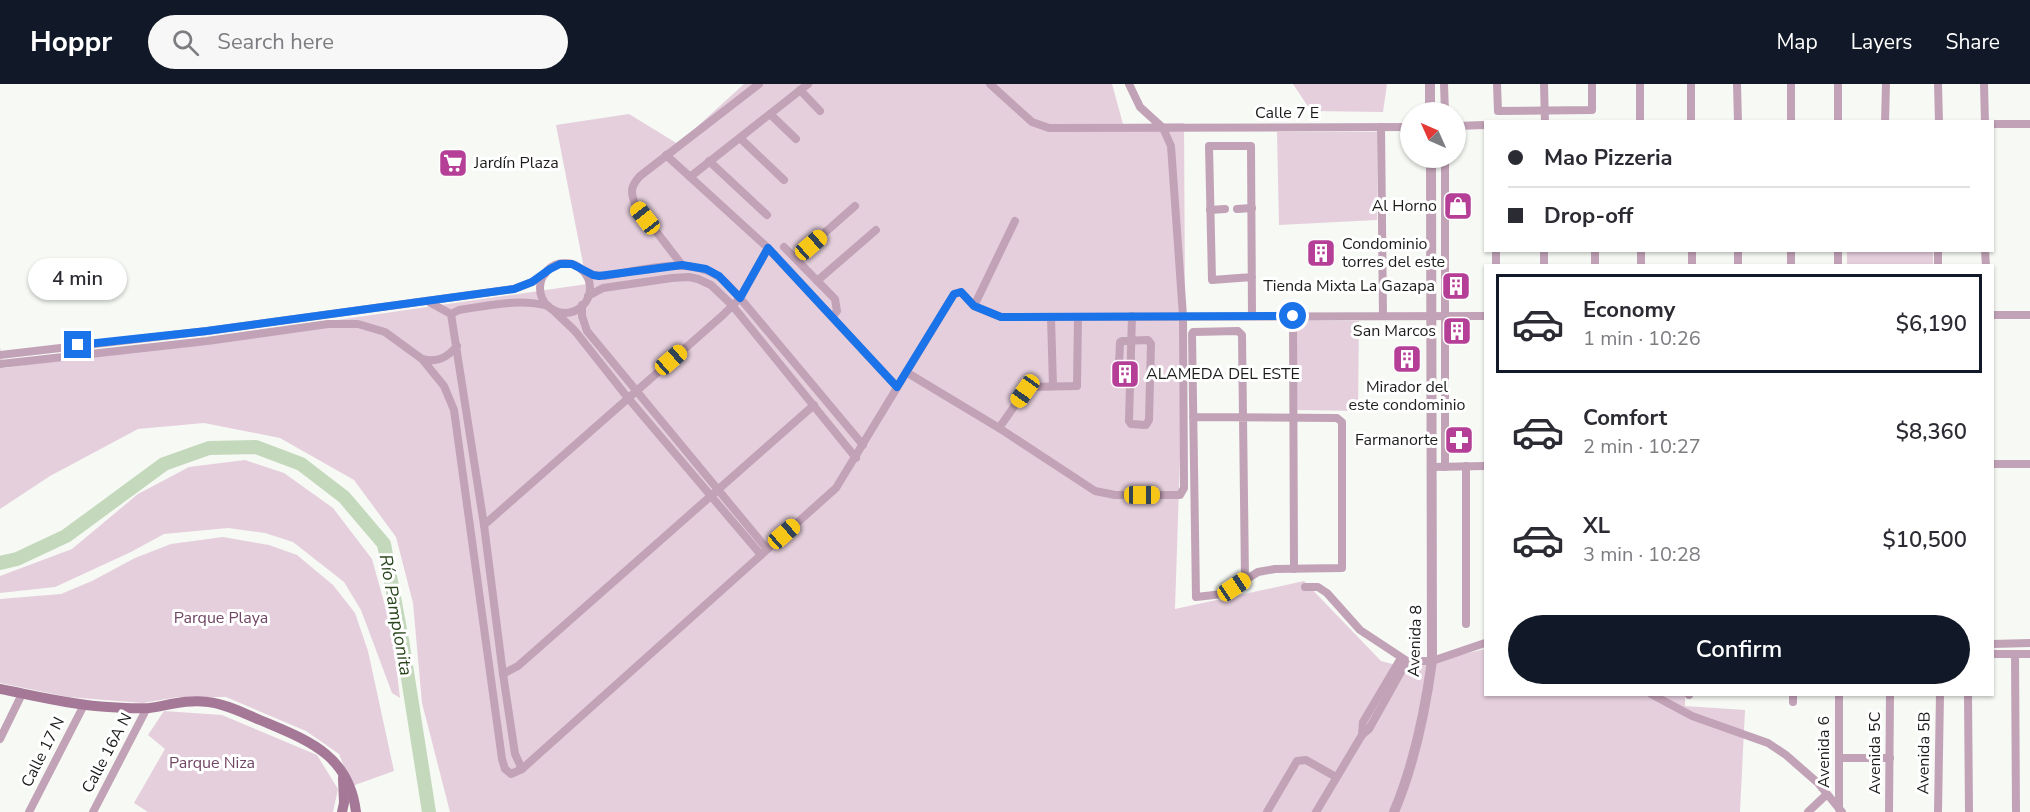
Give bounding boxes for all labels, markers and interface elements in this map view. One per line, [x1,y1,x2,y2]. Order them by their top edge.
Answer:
search box [148,15,568,69]
text: Hoppr [30,23,112,61]
icon: search [169,26,202,59]
text: Search here [217,27,334,57]
text: Map [1776,28,1818,56]
text: Layers [1851,28,1912,56]
text: Share [1945,28,2000,56]
street label: Calle 7 E [1255,102,1319,124]
north arrow [1400,102,1466,168]
map controls [1400,102,1466,168]
text: Mao Pizzeria [1544,143,1673,173]
supermarket icon: Jardín Plaza [437,147,469,179]
place label: Jardín Plaza [473,152,559,174]
shop icon: Al Horno [1442,190,1474,222]
place label: Al Horno [1372,195,1437,217]
car [627,198,663,238]
text: Drop-off [1544,201,1633,231]
car [792,226,830,264]
place label: Condominio torres del este [1342,233,1445,273]
building icon: Condominio torres del este [1305,237,1337,269]
callout: 4 min [28,258,128,300]
text: 4 min [52,265,103,292]
building icon: Tienda Mixta La Gazapa [1440,270,1472,302]
place label: Tienda Mixta La Gazapa [1263,275,1435,297]
text: Economy [1583,295,1675,325]
icon: car [1511,297,1565,351]
route start [1279,302,1306,329]
text: $6,190 [1896,309,1967,339]
building icon: San Marcos [1441,315,1473,347]
place label: San Marcos [1353,320,1436,342]
text: 1 min · 10:26 [1583,325,1701,352]
route end [64,331,91,358]
car [652,341,690,379]
building icon: Mirador del este condominio [1391,343,1423,375]
building icon: ALAMEDA DEL ESTE [1109,358,1141,390]
place label: ALAMEDA DEL ESTE [1146,363,1300,385]
car [1007,371,1043,411]
place label: Mirador del este condominio [1349,376,1466,416]
text: Comfort [1583,403,1667,433]
icon: car [1511,405,1565,459]
text: $8,360 [1896,417,1967,447]
pharmacy icon: Farmanorte [1443,424,1475,456]
place label: Farmanorte [1355,429,1438,451]
text: 2 min · 10:27 [1583,433,1701,460]
car [1124,486,1160,504]
text: XL [1583,511,1610,541]
icon: car [1511,513,1565,567]
car [765,515,803,553]
text: $10,500 [1883,525,1967,555]
text: 3 min · 10:28 [1583,541,1701,568]
water label: Río Pamplonita [374,552,418,678]
car [1214,569,1254,605]
street label: Avenida 8 [1403,605,1427,677]
park label: Parque Playa [174,607,268,629]
button: Confirm [1508,615,1970,684]
street label: Calle 16A N [77,709,137,797]
street label: Avenida 5C [1864,711,1886,794]
street label: Avenida 5B [1912,711,1936,795]
street label: Calle 17 N [16,713,70,791]
street label: Avenida 6 [1813,716,1835,788]
park label: Parque Niza [169,752,255,774]

